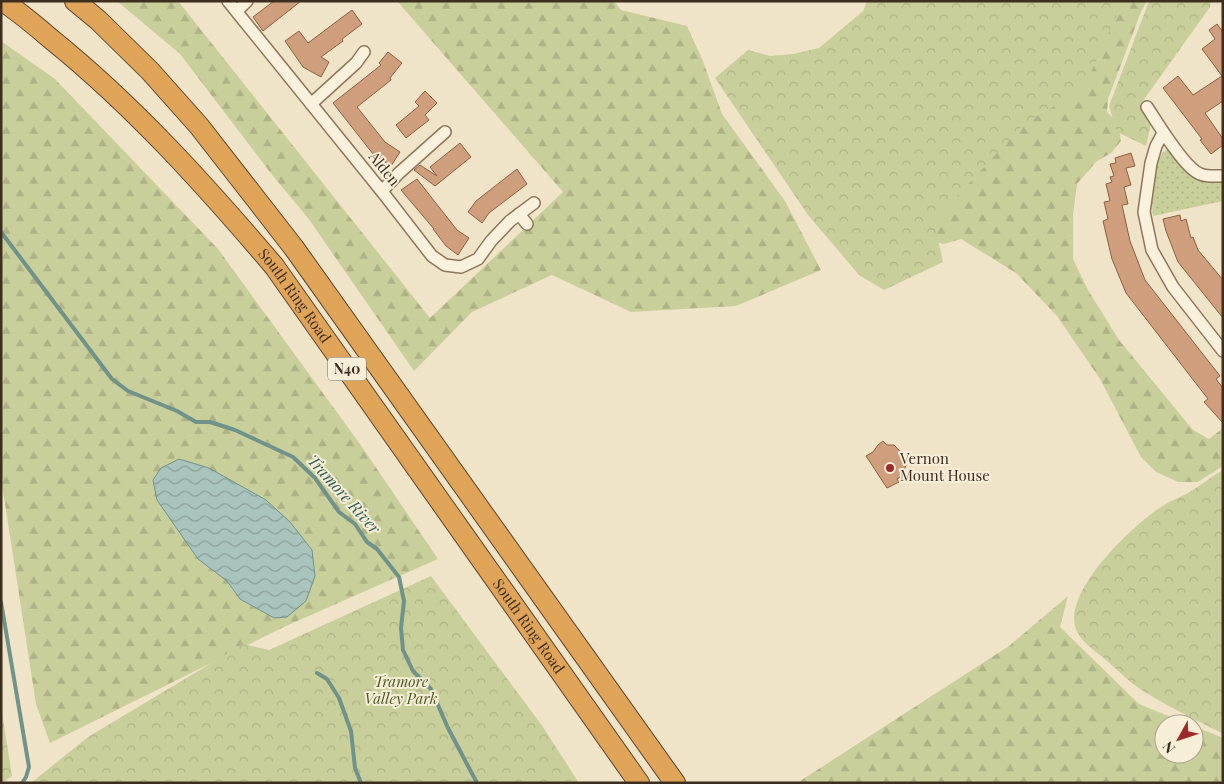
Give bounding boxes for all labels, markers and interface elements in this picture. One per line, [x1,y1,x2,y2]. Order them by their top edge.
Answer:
street label: Alden [364,146,405,190]
street label: South Ring Road [254,244,336,347]
road number: N40 [328,358,366,380]
place label: Vernon Mount House [899,448,990,485]
water label: Tramore River [303,450,386,539]
marker: Vernon Mount House [884,462,896,474]
street label: South Ring Road [489,574,570,677]
park label: Tramore Valley Park [365,671,438,708]
north arrow [1154,714,1204,764]
text: N [1158,738,1179,758]

